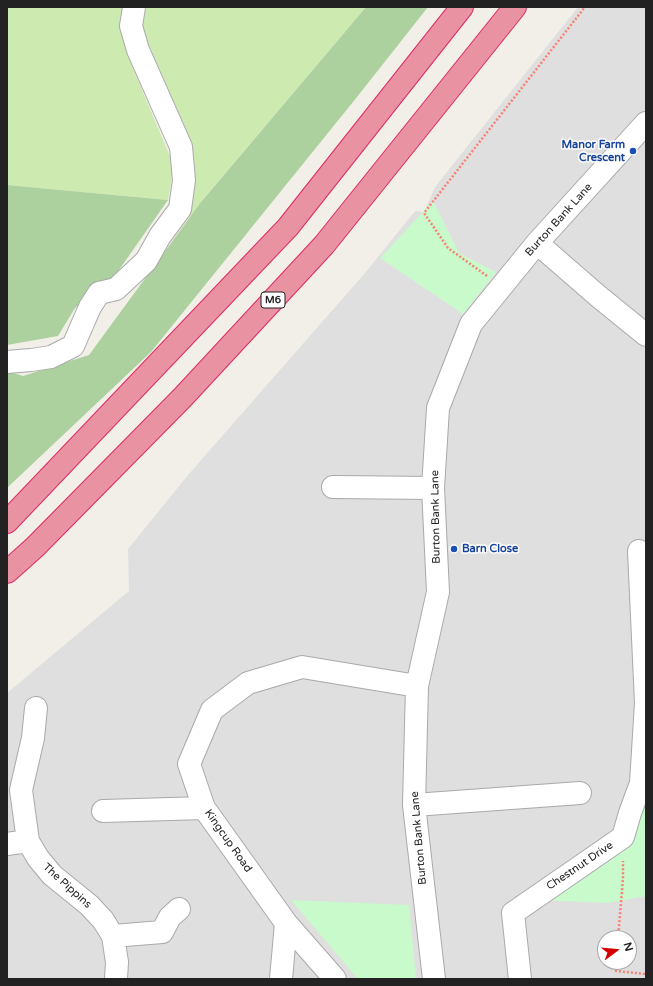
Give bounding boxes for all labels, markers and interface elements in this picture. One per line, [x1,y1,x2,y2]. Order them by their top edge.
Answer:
place label: Manor Farm Crescent [561,138,625,164]
marker: Manor Farm Crescent [628,146,638,156]
street label: Burton Bank Lane [523,181,595,259]
road number: M6 [261,292,285,308]
street label: Burton Bank Lane [429,470,443,564]
place label: Barn Close [462,542,518,556]
marker: Barn Close [449,544,459,554]
street label: Burton Bank Lane [408,791,430,885]
street label: Kingcup Road [201,807,255,875]
street label: Chestnut Drive [544,839,616,893]
street label: The Pippins [40,861,94,911]
north arrow [597,930,637,970]
text: N [621,941,636,953]

